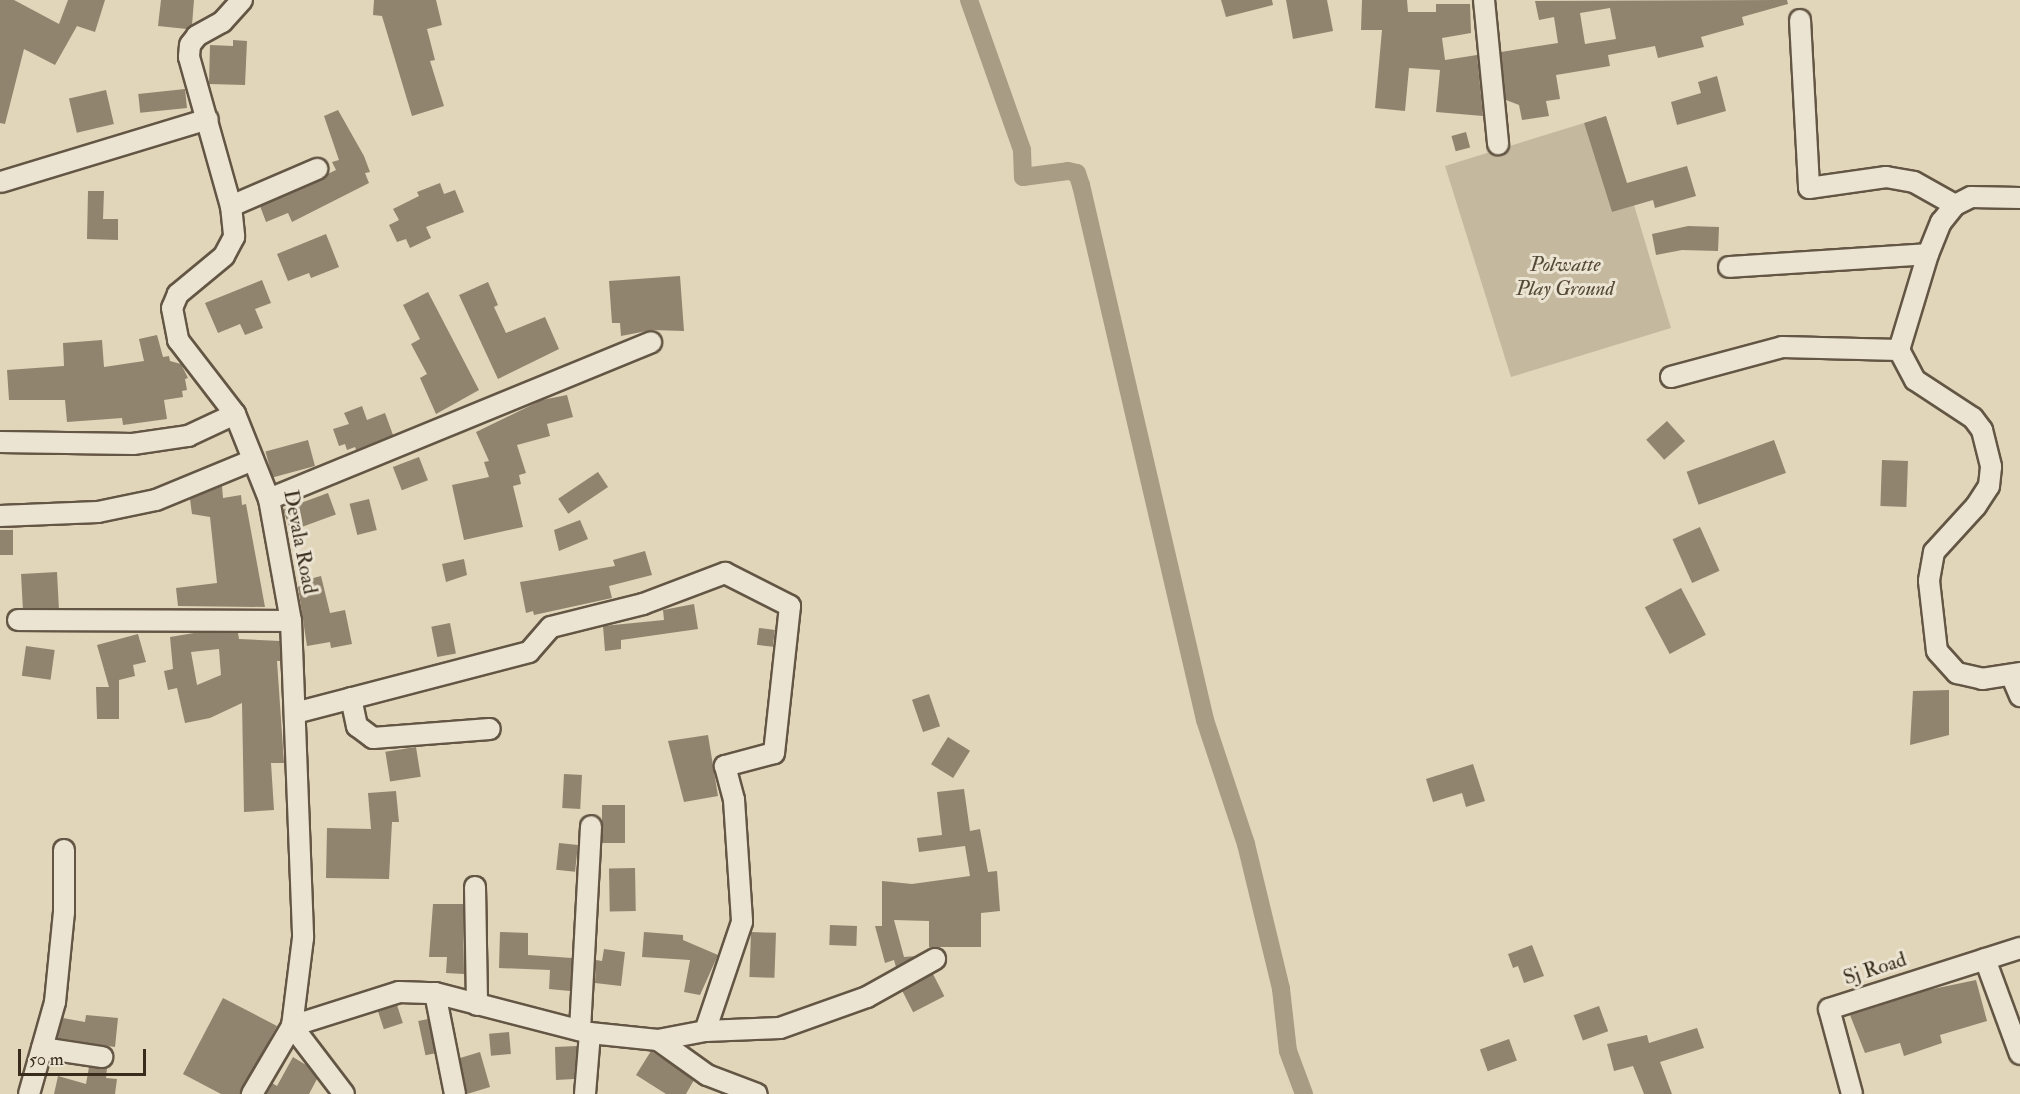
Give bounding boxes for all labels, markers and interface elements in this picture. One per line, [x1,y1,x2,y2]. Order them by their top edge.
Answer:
park label: Polwatte Play Ground [1516,252,1614,302]
street label: Devala Road [278,488,322,596]
street label: Sj Road [1840,947,1910,991]
scale bar [21,1037,148,1075]
text: 50 m [29,1048,64,1071]

